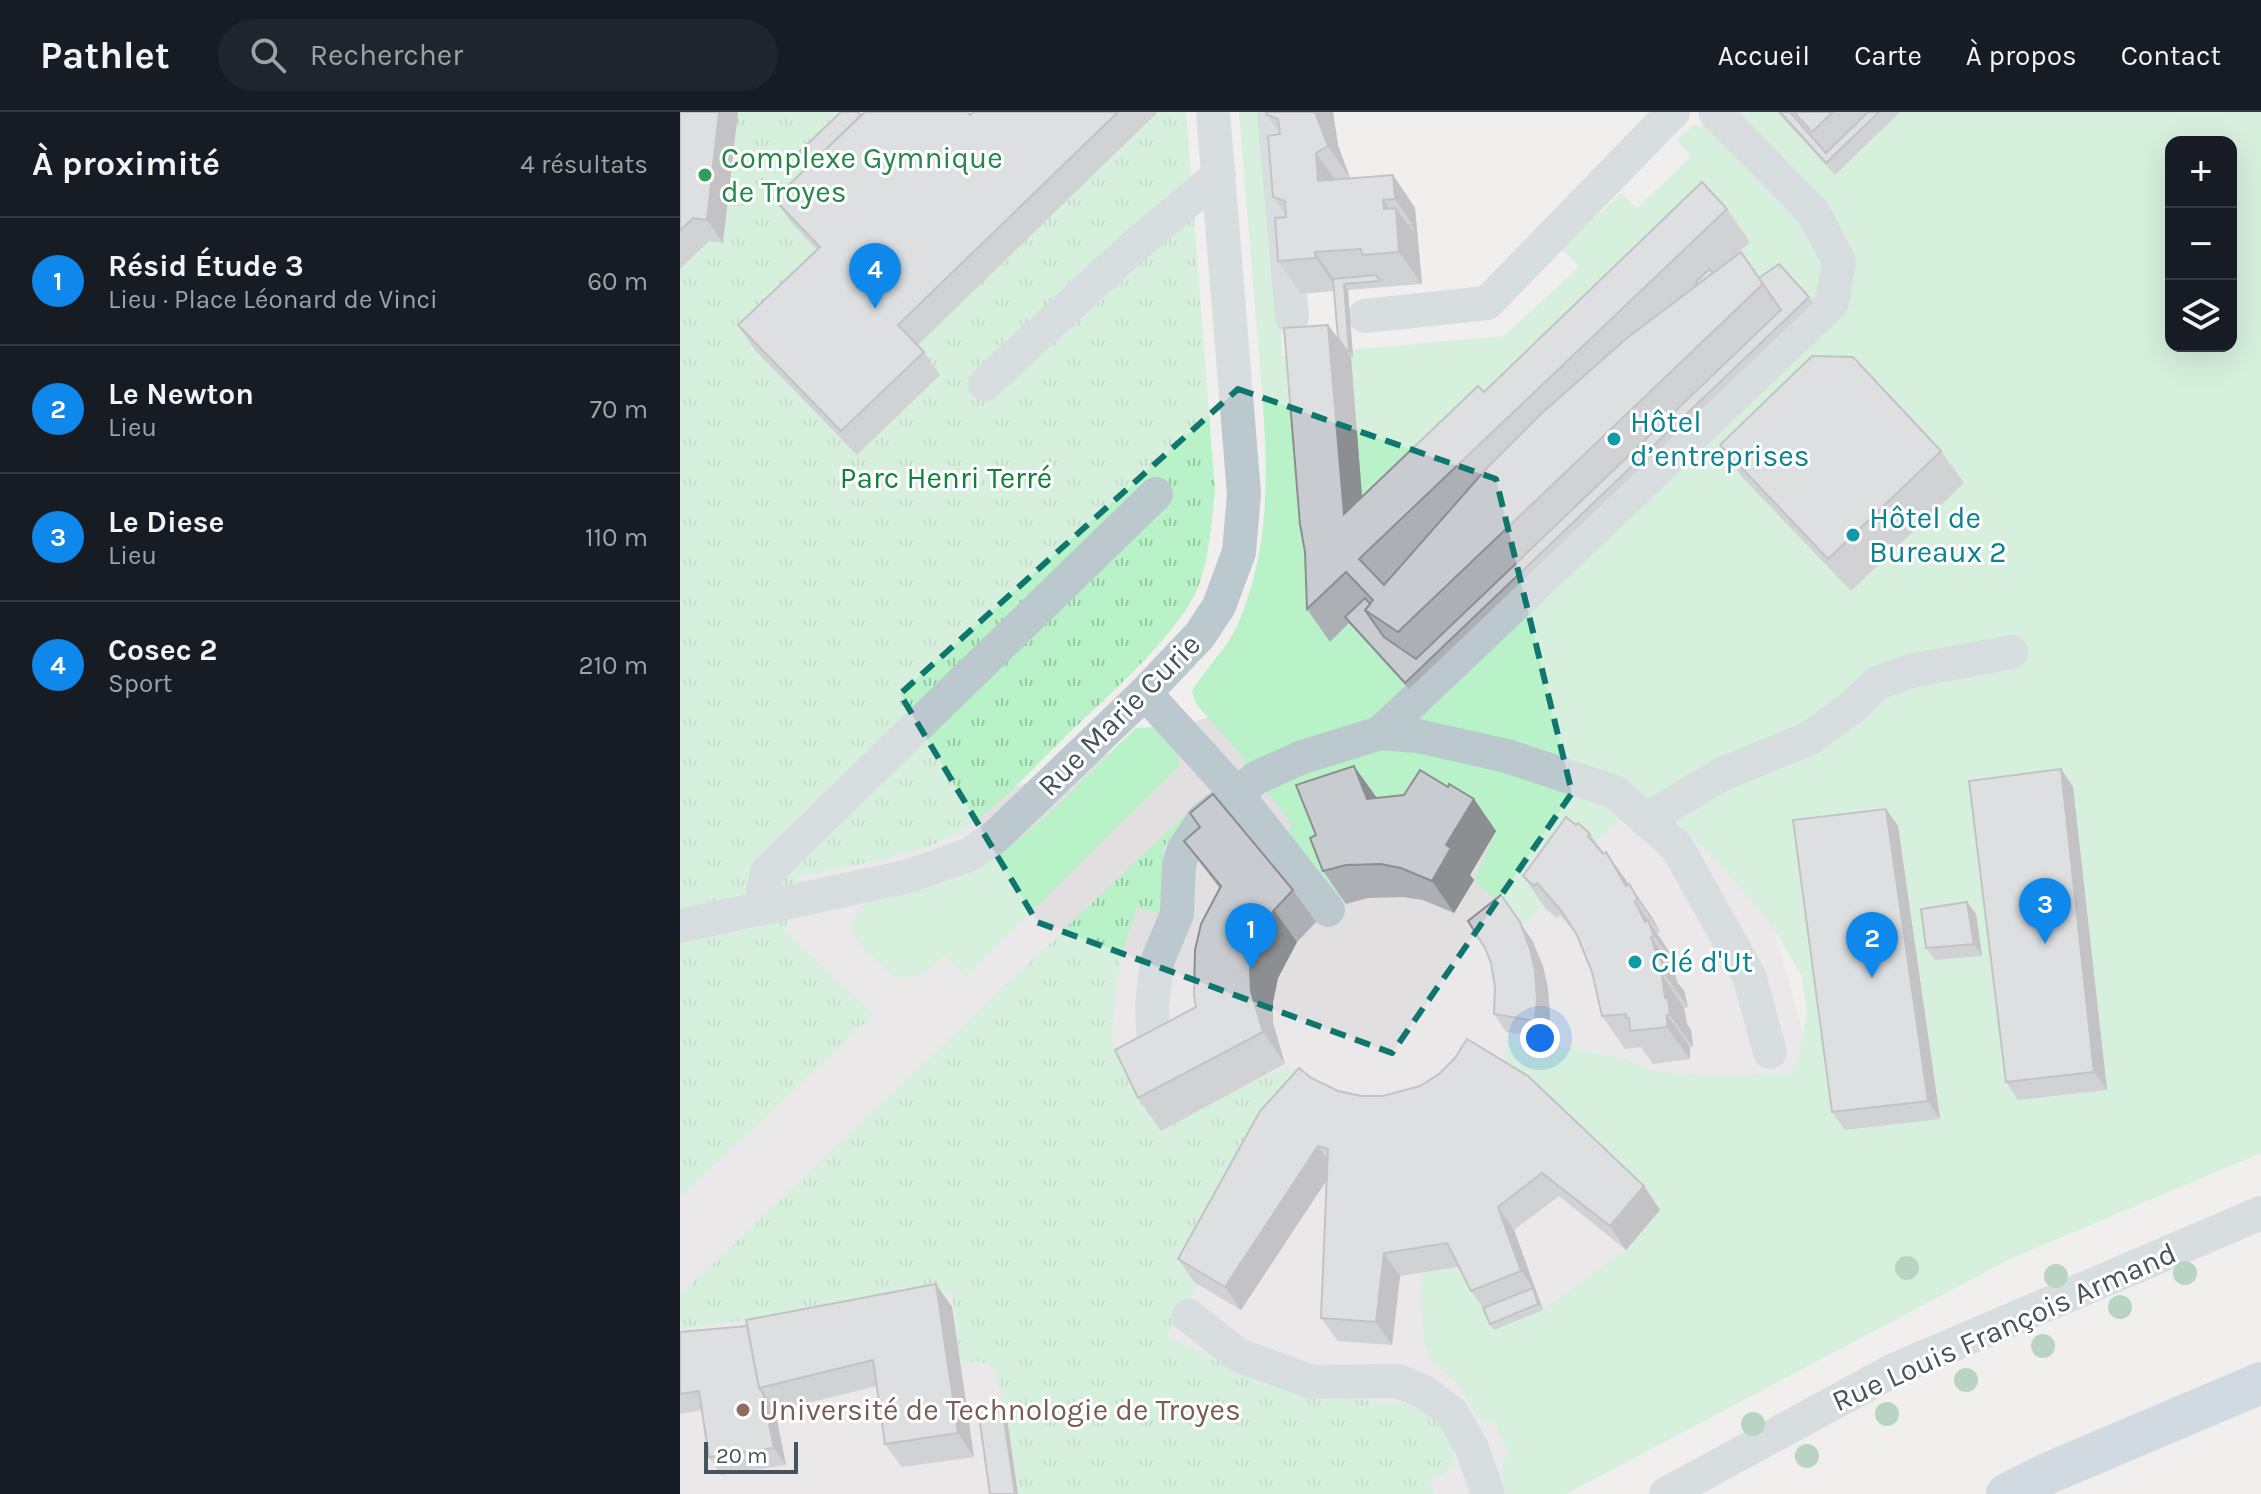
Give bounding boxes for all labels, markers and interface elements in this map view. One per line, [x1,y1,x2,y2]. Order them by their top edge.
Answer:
search box [218,19,778,91]
text: Pathlet [40,33,170,78]
icon: search [246,33,290,77]
text: Rechercher [310,37,463,73]
text: Accueil [1718,39,1810,72]
text: Carte [1854,39,1922,72]
text: À propos [1966,39,2077,72]
text: Contact [2121,39,2221,72]
map controls [2165,136,2237,352]
button: + [2165,136,2237,208]
place label: Complexe Gymnique de Troyes [721,140,1003,210]
text: À proximité [32,144,220,184]
text: 4 résultats [520,149,648,180]
marker: Complexe Gymnique de Troyes [696,166,714,184]
button: − [2165,208,2237,280]
pin: 4 [849,243,901,309]
text: Résid Étude 3 [108,248,304,284]
text: 1 [53,266,63,297]
text: 60 m [587,266,648,297]
button: layers [2165,280,2237,352]
text: Lieu · Place Léonard de Vinci [108,284,438,315]
text: Le Newton [108,376,254,412]
text: 2 [50,394,66,425]
text: 70 m [590,394,648,425]
place label: Hôtel d’entreprises [1630,404,1809,474]
text: Lieu [108,412,157,443]
marker: Hôtel d’entreprises [1605,430,1623,448]
park label: Parc Henri Terré [840,460,1052,496]
place label: Hôtel de Bureaux 2 [1869,500,2007,570]
text: Le Diese [108,504,224,540]
text: 3 [50,522,66,553]
text: 110 m [585,522,648,553]
marker: Hôtel de Bureaux 2 [1844,526,1862,544]
text: Lieu [108,540,157,571]
street label: Rue Marie Curie [1030,626,1208,804]
text: Cosec 2 [108,632,217,668]
text: 4 [50,650,66,681]
text: 210 m [578,650,648,681]
text: Sport [108,668,172,699]
pin: 3 [2019,878,2071,944]
pin: 1 [1225,903,1277,969]
pin: 2 [1846,912,1898,978]
place label: Clé d'Ut [1651,944,1753,980]
marker: Clé d'Ut [1626,953,1644,971]
your location [1520,1018,1560,1058]
street label: Rue Louis François Armand [1826,1235,2182,1419]
place label: Université de Technologie de Troyes [759,1392,1241,1428]
marker: Université de Technologie de Troyes [734,1401,752,1419]
scale bar [704,1438,798,1474]
text: 20 m [716,1443,768,1469]

